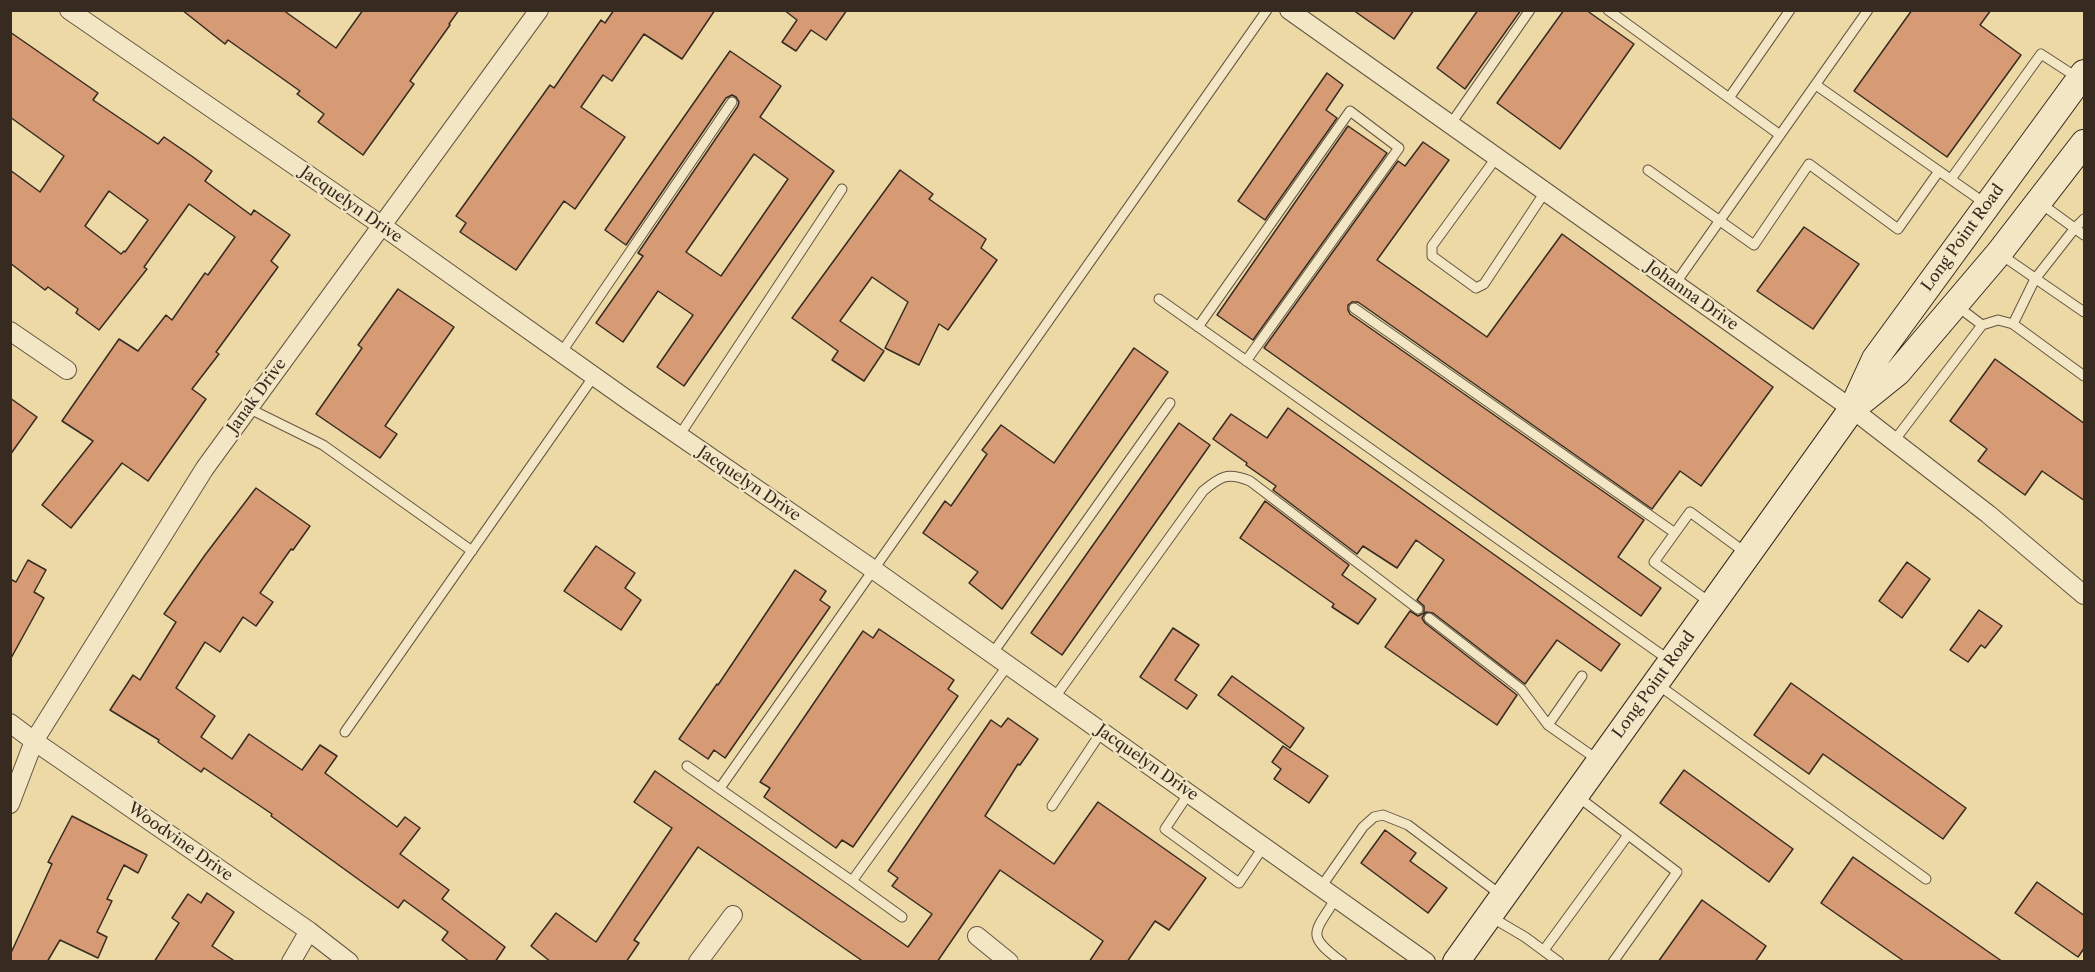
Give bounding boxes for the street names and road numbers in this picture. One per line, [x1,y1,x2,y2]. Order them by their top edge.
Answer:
street label: Jacquelyn Drive [296,163,406,247]
street label: Long Point Road [1918,181,2008,295]
street label: Johanna Drive [1642,257,1742,335]
street label: Janak Drive [224,355,290,437]
street label: Jacquelyn Drive [694,442,804,526]
street label: Long Point Road [1609,628,1699,742]
street label: Jacquelyn Drive [1092,721,1202,805]
street label: Woodvine Drive [124,799,236,885]

